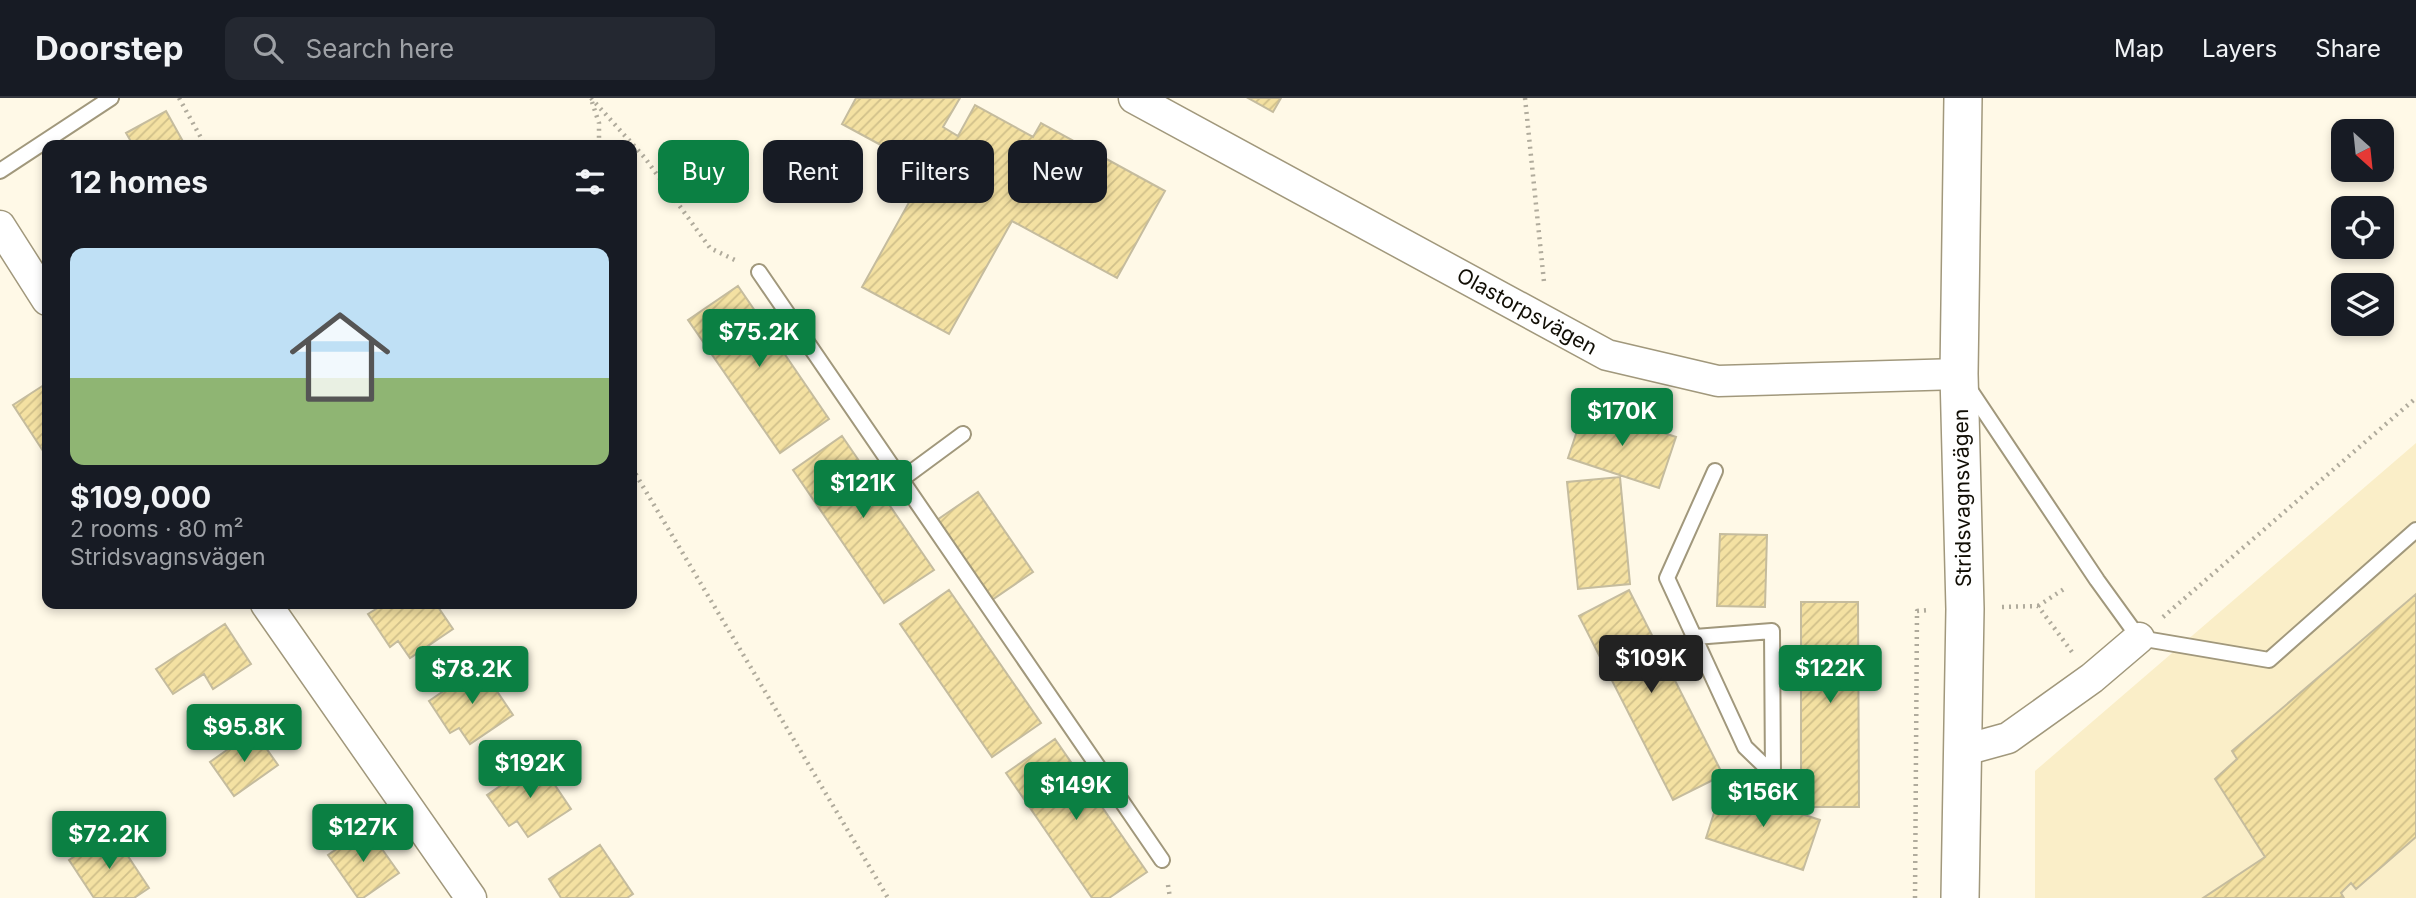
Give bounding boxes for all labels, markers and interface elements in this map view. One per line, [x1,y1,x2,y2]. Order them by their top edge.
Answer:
search box [225,17,715,80]
text: Doorstep [35,28,183,68]
icon: search [249,29,287,67]
text: Search here [305,33,454,64]
text: Map [2114,34,2164,63]
text: Layers [2202,34,2277,63]
text: Share [2315,34,2381,63]
north arrow [2331,119,2394,182]
map controls [2331,119,2394,336]
chip: Buy [658,140,749,203]
chip: Rent [763,140,863,203]
chip: Filters [877,140,994,203]
chip: New [1008,140,1107,203]
icon: filters [571,163,609,201]
text: 12 homes [70,164,208,200]
button: locate [2331,196,2394,259]
street label: Olastorpsvägen [1453,262,1601,360]
button: layers [2331,273,2394,336]
icon: home [277,294,403,420]
pin: $75.2K [702,310,816,369]
text: $75.2K [718,318,800,346]
pin: $170K [1573,388,1671,448]
text: $170K [1587,397,1657,425]
street label: Stridsvagnsvägen [1948,409,1976,587]
pin: $121K [814,460,912,520]
text: $121K [830,469,896,497]
text: $109,000 [70,479,211,515]
text: 2 rooms · 80 m² [70,515,244,543]
text: Stridsvagnsvägen [70,543,266,571]
pin: $109K [1602,636,1700,695]
text: $109K [1615,644,1687,672]
pin: $78.2K [415,646,529,706]
pin: $122K [1781,646,1879,705]
text: $122K [1795,654,1865,682]
text: $78.2K [431,655,513,683]
pin: $95.8K [187,704,301,764]
text: $95.8K [203,713,285,741]
pin: $192K [481,740,579,800]
text: $192K [495,749,565,777]
pin: $149K [1027,762,1125,822]
pin: $156K [1714,770,1812,829]
text: $149K [1040,771,1112,799]
text: $156K [1727,778,1799,806]
pin: $127K [314,804,412,864]
pin: $72.2K [52,812,166,871]
text: $127K [328,813,398,841]
text: $72.2K [68,820,150,848]

